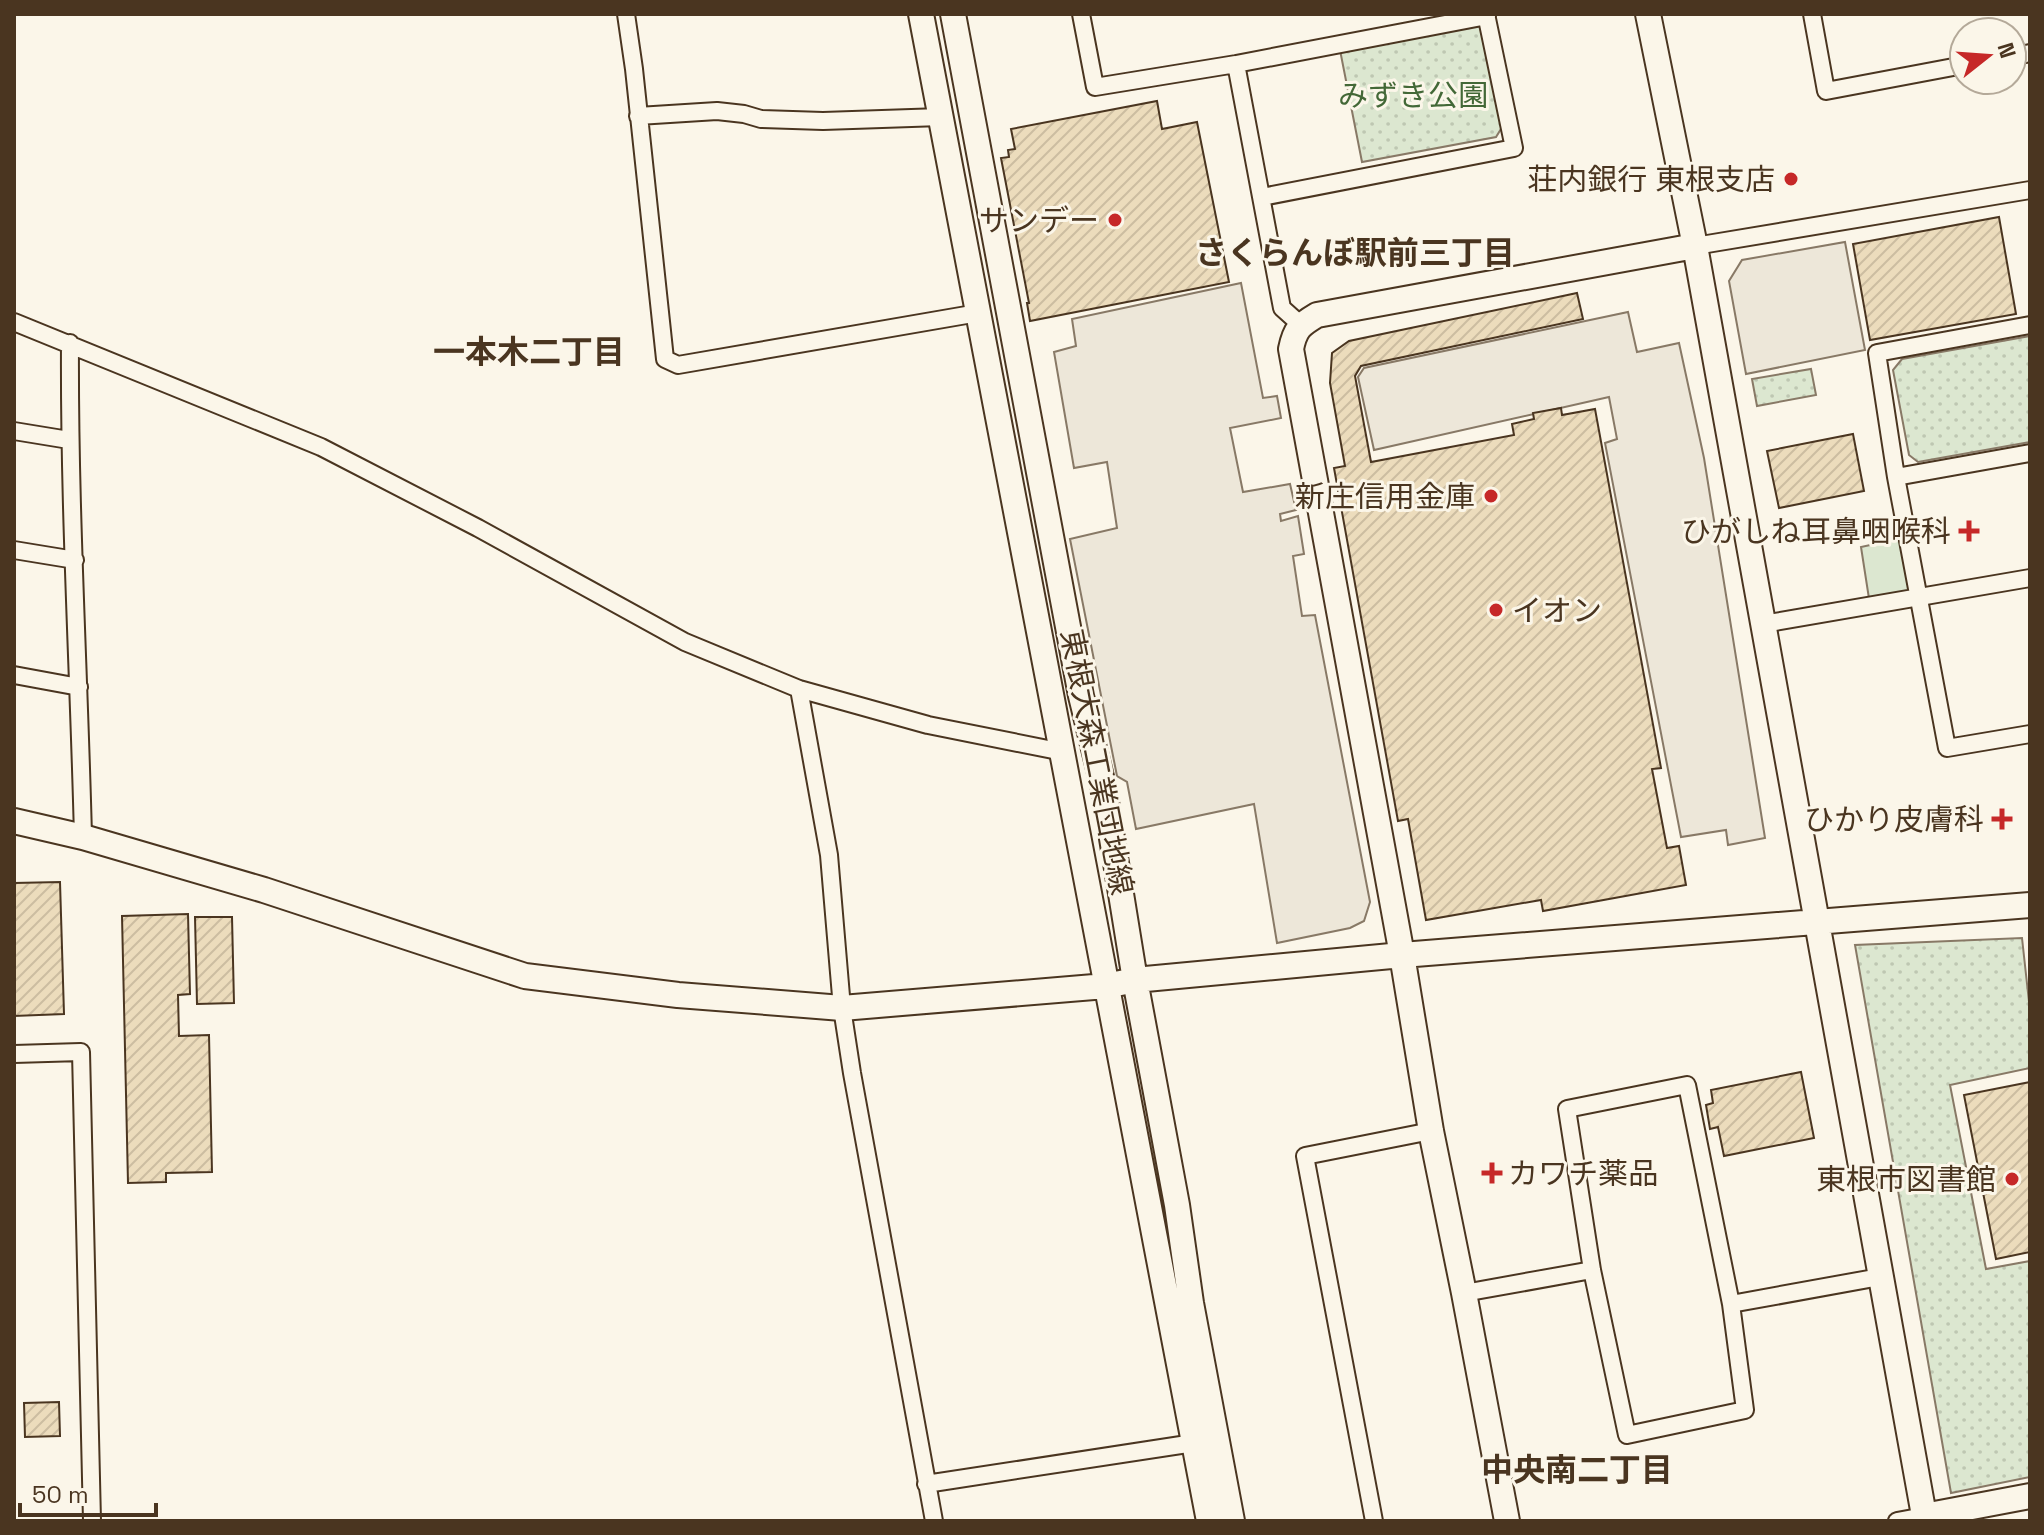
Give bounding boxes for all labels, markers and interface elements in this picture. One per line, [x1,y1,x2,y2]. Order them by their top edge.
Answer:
north arrow [1948,16,2028,96]
text: N [1992,39,2023,61]
park label: みずき公園 [1338,76,1488,115]
place label: 荘内銀行 東根支店 [1527,160,1775,199]
marker: 荘内銀行 東根支店 [1782,170,1800,188]
place label: サンデー [979,201,1099,240]
marker: サンデー [1106,211,1124,229]
district label: さくらんぼ駅前三丁目 [1195,233,1515,273]
district label: 一本木二丁目 [433,332,625,372]
place label: 新庄信用金庫 [1295,477,1475,516]
marker: 新庄信用金庫 [1482,487,1500,505]
place label: ひがしね耳鼻咽喉科 [1681,512,1951,551]
marker: ひがしね耳鼻咽喉科 [1958,520,1980,542]
place label: イオン [1512,591,1602,630]
marker: イオン [1487,601,1505,619]
street label: 東根大森工業団地線 [1052,626,1142,898]
place label: ひかり皮膚科 [1804,800,1984,839]
marker: ひかり皮膚科 [1991,808,2013,830]
place label: カワチ薬品 [1508,1154,1658,1193]
place label: 東根市図書館 [1816,1160,1996,1199]
marker: カワチ薬品 [1483,1164,1501,1182]
marker: 東根市図書館 [2003,1170,2021,1188]
district label: 中央南二丁目 [1481,1450,1673,1490]
scale bar [20,1467,156,1517]
text: 50 m [32,1479,89,1510]

